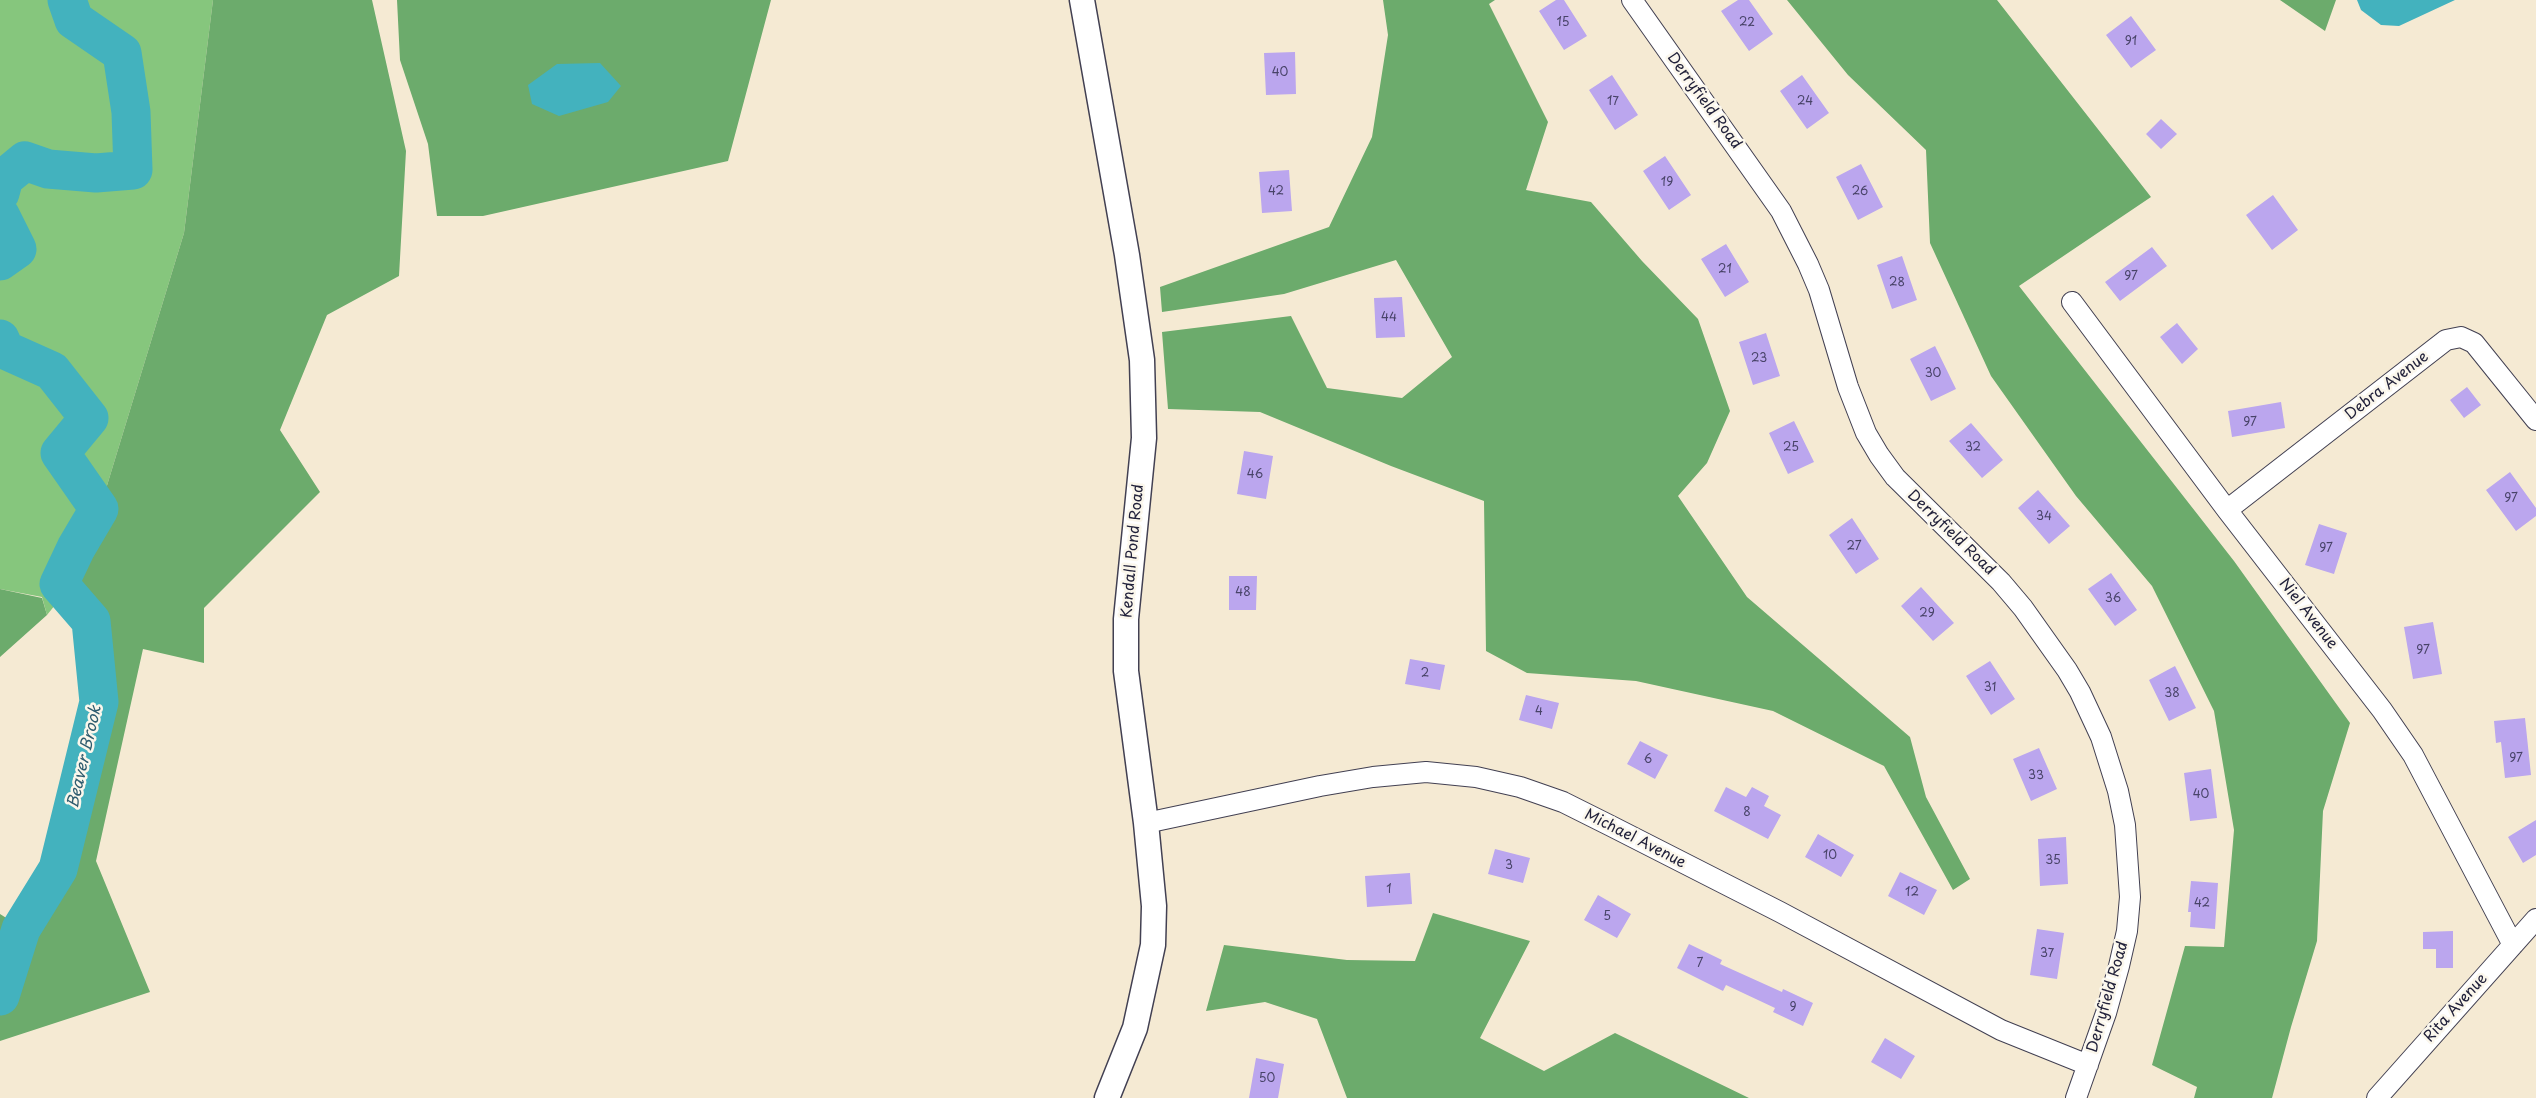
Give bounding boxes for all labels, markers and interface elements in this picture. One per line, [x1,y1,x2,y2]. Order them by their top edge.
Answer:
house number: 15 [1556,16,1570,30]
house number: 22 [1739,16,1755,30]
house number: 91 [2125,35,2137,49]
street label: Derryfield Road [1663,49,1745,153]
house number: 40 [1272,66,1288,80]
house number: 17 [1607,95,1619,109]
house number: 24 [1797,95,1813,109]
house number: 19 [1661,176,1673,190]
house number: 42 [1268,185,1284,199]
house number: 26 [1852,185,1868,199]
house number: 21 [1718,263,1732,277]
house number: 97 [2124,270,2138,284]
house number: 28 [1889,276,1905,290]
house number: 44 [1381,311,1397,325]
street label: Debra Avenue [2342,348,2432,424]
house number: 23 [1751,352,1767,366]
house number: 30 [1925,367,1941,381]
house number: 97 [2243,416,2257,430]
house number: 25 [1783,441,1799,455]
house number: 32 [1965,441,1981,455]
house number: 46 [1247,468,1263,482]
street label: Kendall Pond Road [1118,483,1148,619]
street label: Derryfield Road [1903,487,1999,579]
house number: 97 [2504,492,2518,506]
house number: 34 [2036,510,2052,524]
house number: 27 [1847,540,1861,554]
house number: 97 [2319,542,2333,556]
street label: Niel Avenue [2275,575,2341,653]
house number: 48 [1235,586,1251,600]
house number: 36 [2105,592,2121,606]
house number: 29 [1919,607,1935,621]
house number: 97 [2416,644,2430,658]
house number: 2 [1421,667,1429,681]
house number: 31 [1984,681,1996,695]
house number: 38 [2164,687,2180,701]
water label: Beaver Brook [64,704,106,810]
house number: 4 [1535,705,1543,719]
house number: 97 [2509,752,2523,766]
house number: 6 [1644,753,1652,767]
house number: 33 [2028,769,2044,783]
house number: 40 [2193,788,2209,802]
street label: Michael Avenue [1581,806,1689,872]
house number: 8 [1743,806,1751,820]
house number: 10 [1823,849,1837,863]
house number: 35 [2045,854,2061,868]
house number: 3 [1505,859,1513,873]
house number: 1 [1386,883,1392,897]
house number: 12 [1905,886,1919,900]
house number: 42 [2194,897,2210,911]
house number: 5 [1603,910,1611,924]
street label: Derryfield Road [2084,939,2132,1055]
house number: 37 [2040,947,2054,961]
house number: 7 [1697,957,1703,971]
street label: Rita Avenue [2421,970,2491,1046]
house number: 9 [1789,1001,1797,1015]
house number: 50 [1259,1072,1275,1086]

